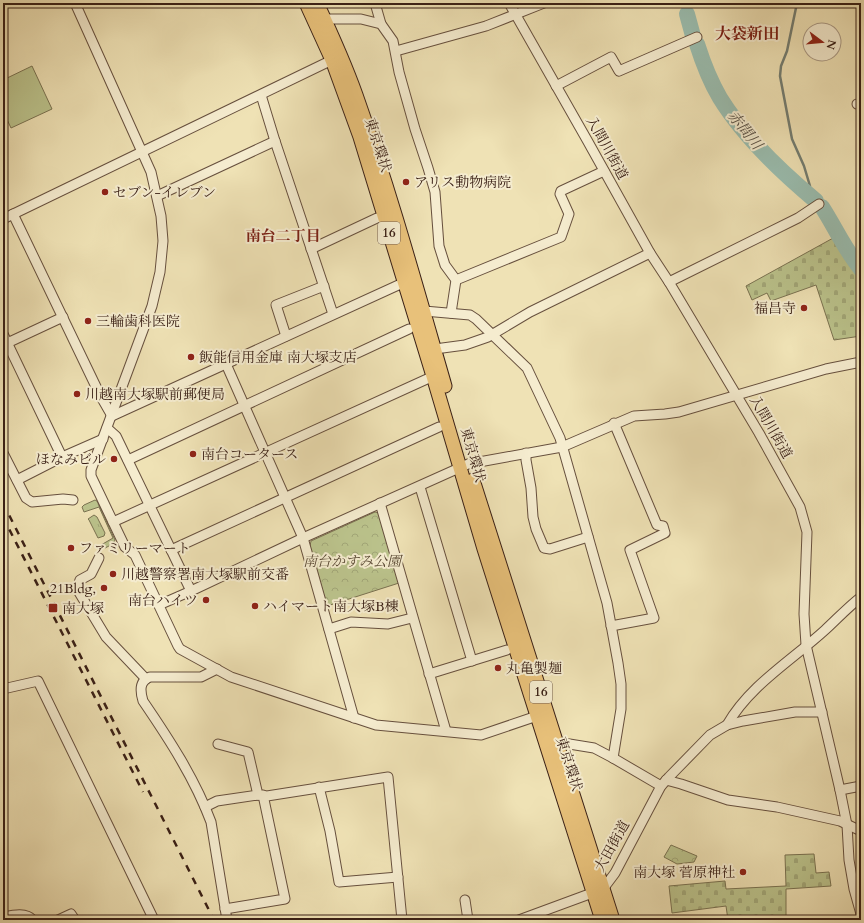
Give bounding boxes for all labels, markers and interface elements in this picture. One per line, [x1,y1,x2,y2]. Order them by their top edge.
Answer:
north arrow [802,22,842,62]
district label: 大袋新田 [715,23,779,45]
text: N [822,38,840,52]
water label: 赤間川 [723,106,768,155]
street label: 入間川街道 [582,113,632,183]
street label: 東京環状 [360,115,396,175]
place label: アリス動物病院 [414,173,511,192]
marker: アリス動物病院 [401,177,411,187]
place label: セブン-イレブン [113,183,216,202]
marker: セブン-イレブン [100,187,110,197]
road number: 16 [378,222,400,244]
district label: 南台二丁目 [245,226,321,246]
place label: 福昌寺 [754,299,796,318]
marker: 福昌寺 [799,303,809,313]
place label: 三輪歯科医院 [96,312,180,331]
marker: 三輪歯科医院 [83,316,93,326]
place label: 飯能信用金庫 南大塚支店 [199,348,357,367]
marker: 飯能信用金庫 南大塚支店 [186,352,196,362]
place label: 川越南大塚駅前郵便局 [85,385,225,404]
marker: 川越南大塚駅前郵便局 [72,389,82,399]
street label: 入間川街道 [745,392,797,462]
street label: 東京環状 [456,425,490,485]
place label: 南台コータース [201,445,298,464]
marker: 南台コータース [188,449,198,459]
place label: ほなみビル [36,450,106,469]
marker: ほなみビル [109,454,119,464]
place label: ファミリーマート [79,539,191,558]
marker: ファミリーマート [66,543,76,553]
park label: 南台かすみ公園 [303,552,403,571]
place label: 川越警察署南大塚駅前交番 [121,565,289,584]
marker: 川越警察署南大塚駅前交番 [108,569,118,579]
place label: 21Bldg, [50,579,96,598]
marker: 21Bldg, [99,583,109,593]
place label: 南台ハイツ [128,591,198,610]
marker: 南台ハイツ [201,595,211,605]
place label: ハイマート南大塚B棟 [263,597,399,616]
place label: 南大塚 [62,599,104,618]
marker: ハイマート南大塚B棟 [250,601,260,611]
marker: 南大塚 [47,602,59,614]
place label: 丸亀製麺 [506,659,562,678]
marker: 丸亀製麺 [493,663,503,673]
road number: 16 [530,681,552,703]
street label: 東京環状 [551,734,587,794]
street label: 大田街道 [590,817,634,875]
place label: 南大塚 菅原神社 [633,863,735,882]
marker: 南大塚 菅原神社 [738,867,748,877]

